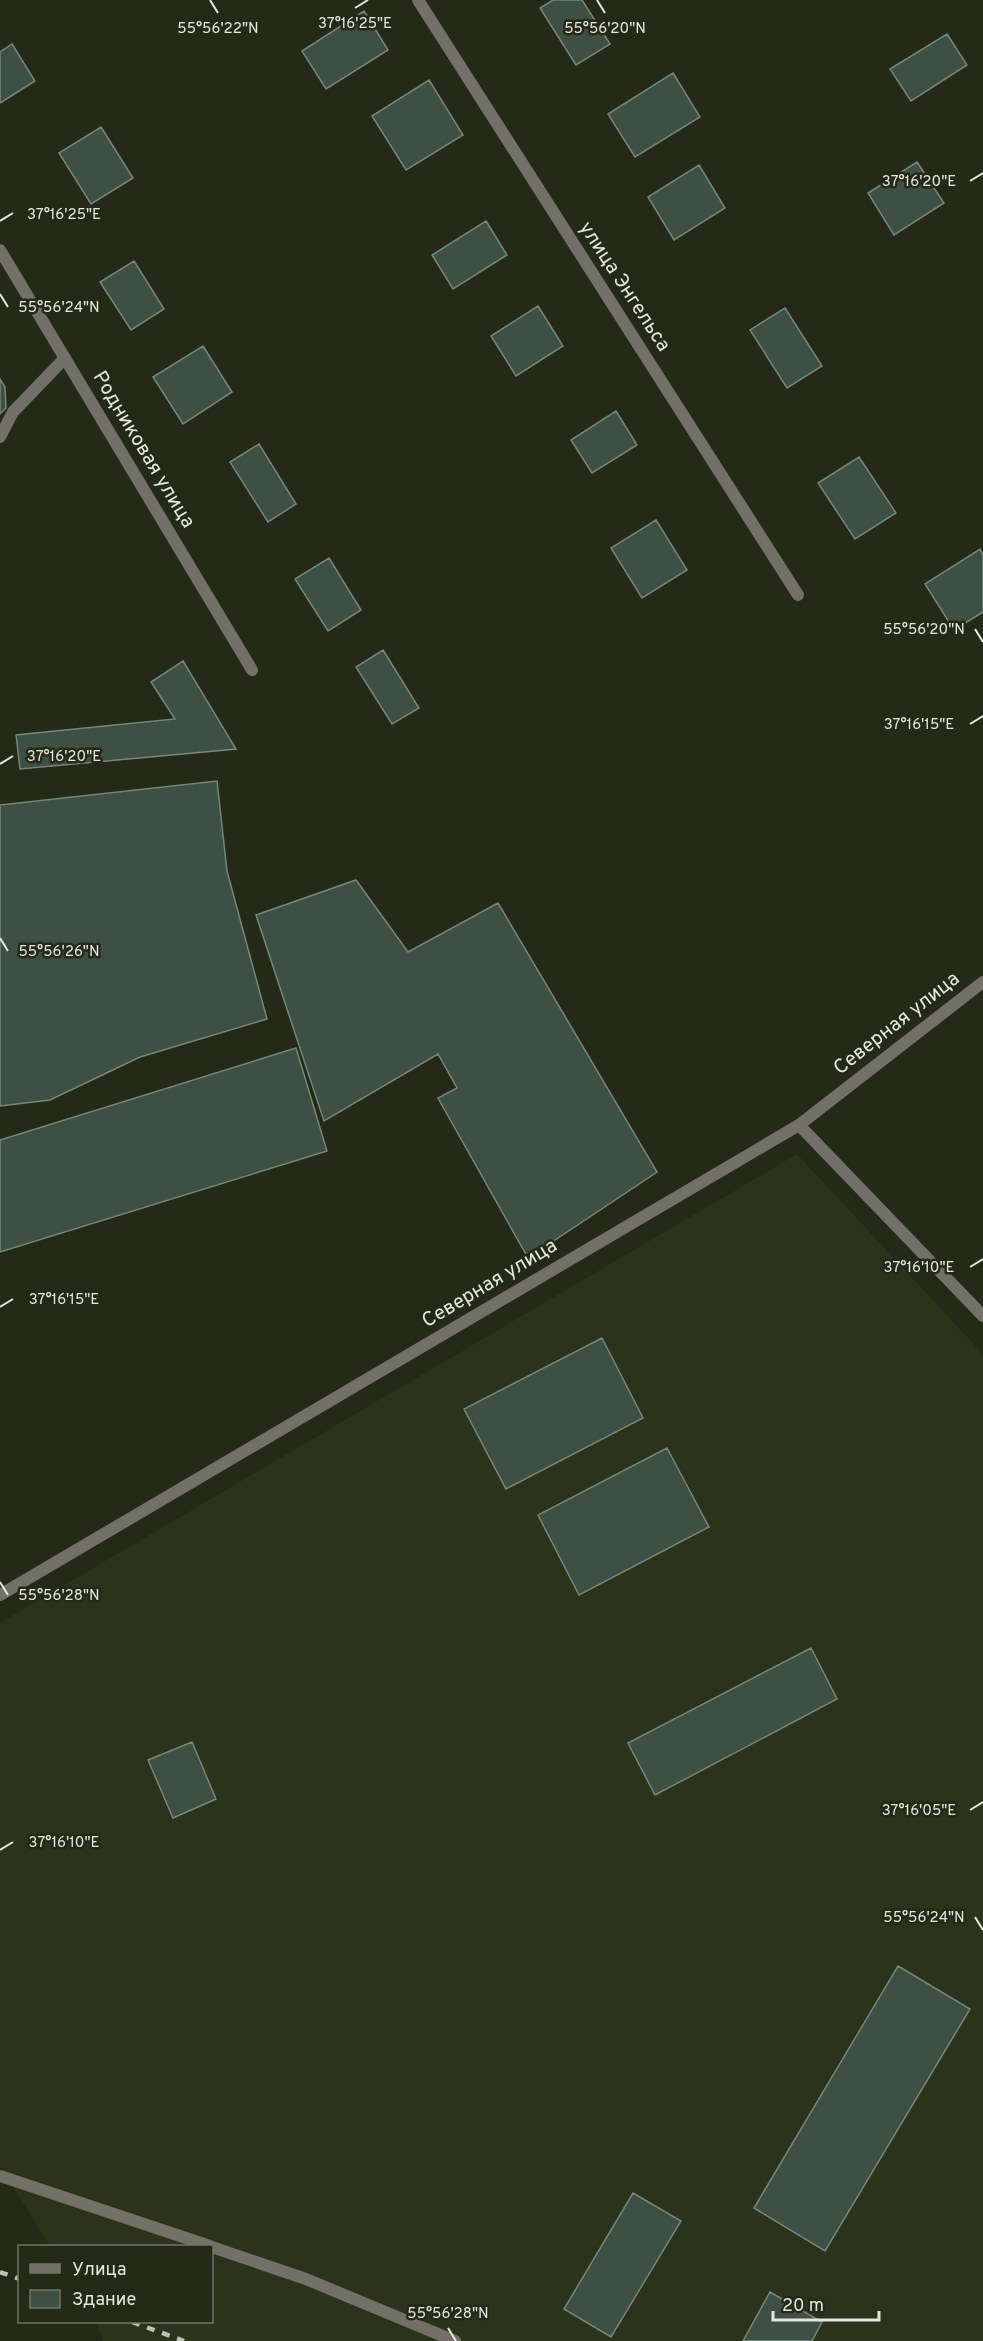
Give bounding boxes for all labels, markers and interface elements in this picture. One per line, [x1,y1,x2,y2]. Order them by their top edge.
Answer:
text: 37°16'25"E [318,15,392,34]
text: 55°56'22"N [177,20,259,39]
text: 55°56'20"N [564,20,646,39]
text: 37°16'20"E [882,173,956,192]
text: 37°16'25"E [27,206,101,225]
street label: улица Энгельса [572,217,676,357]
text: 55°56'24"N [18,299,100,318]
street label: Родниковая улица [86,367,200,533]
text: 55°56'20"N [883,621,965,640]
text: 37°16'15"E [884,716,954,735]
text: 37°16'20"E [27,748,101,767]
text: 55°56'26"N [18,943,100,962]
street label: Северная улица [829,967,965,1081]
street label: Северная улица [418,1233,562,1335]
text: 37°16'10"E [884,1259,954,1278]
text: 37°16'15"E [29,1291,99,1310]
text: 55°56'28"N [18,1587,100,1606]
text: 37°16'05"E [882,1802,956,1821]
text: 37°16'10"E [29,1834,99,1853]
text: 55°56'24"N [883,1909,965,1928]
legend [18,2245,213,2323]
text: Улица [72,2259,126,2282]
scale bar [773,2284,880,2322]
text: Здание [72,2289,136,2312]
text: 20 m [782,2295,824,2318]
text: 55°56'28"N [407,2305,489,2324]

